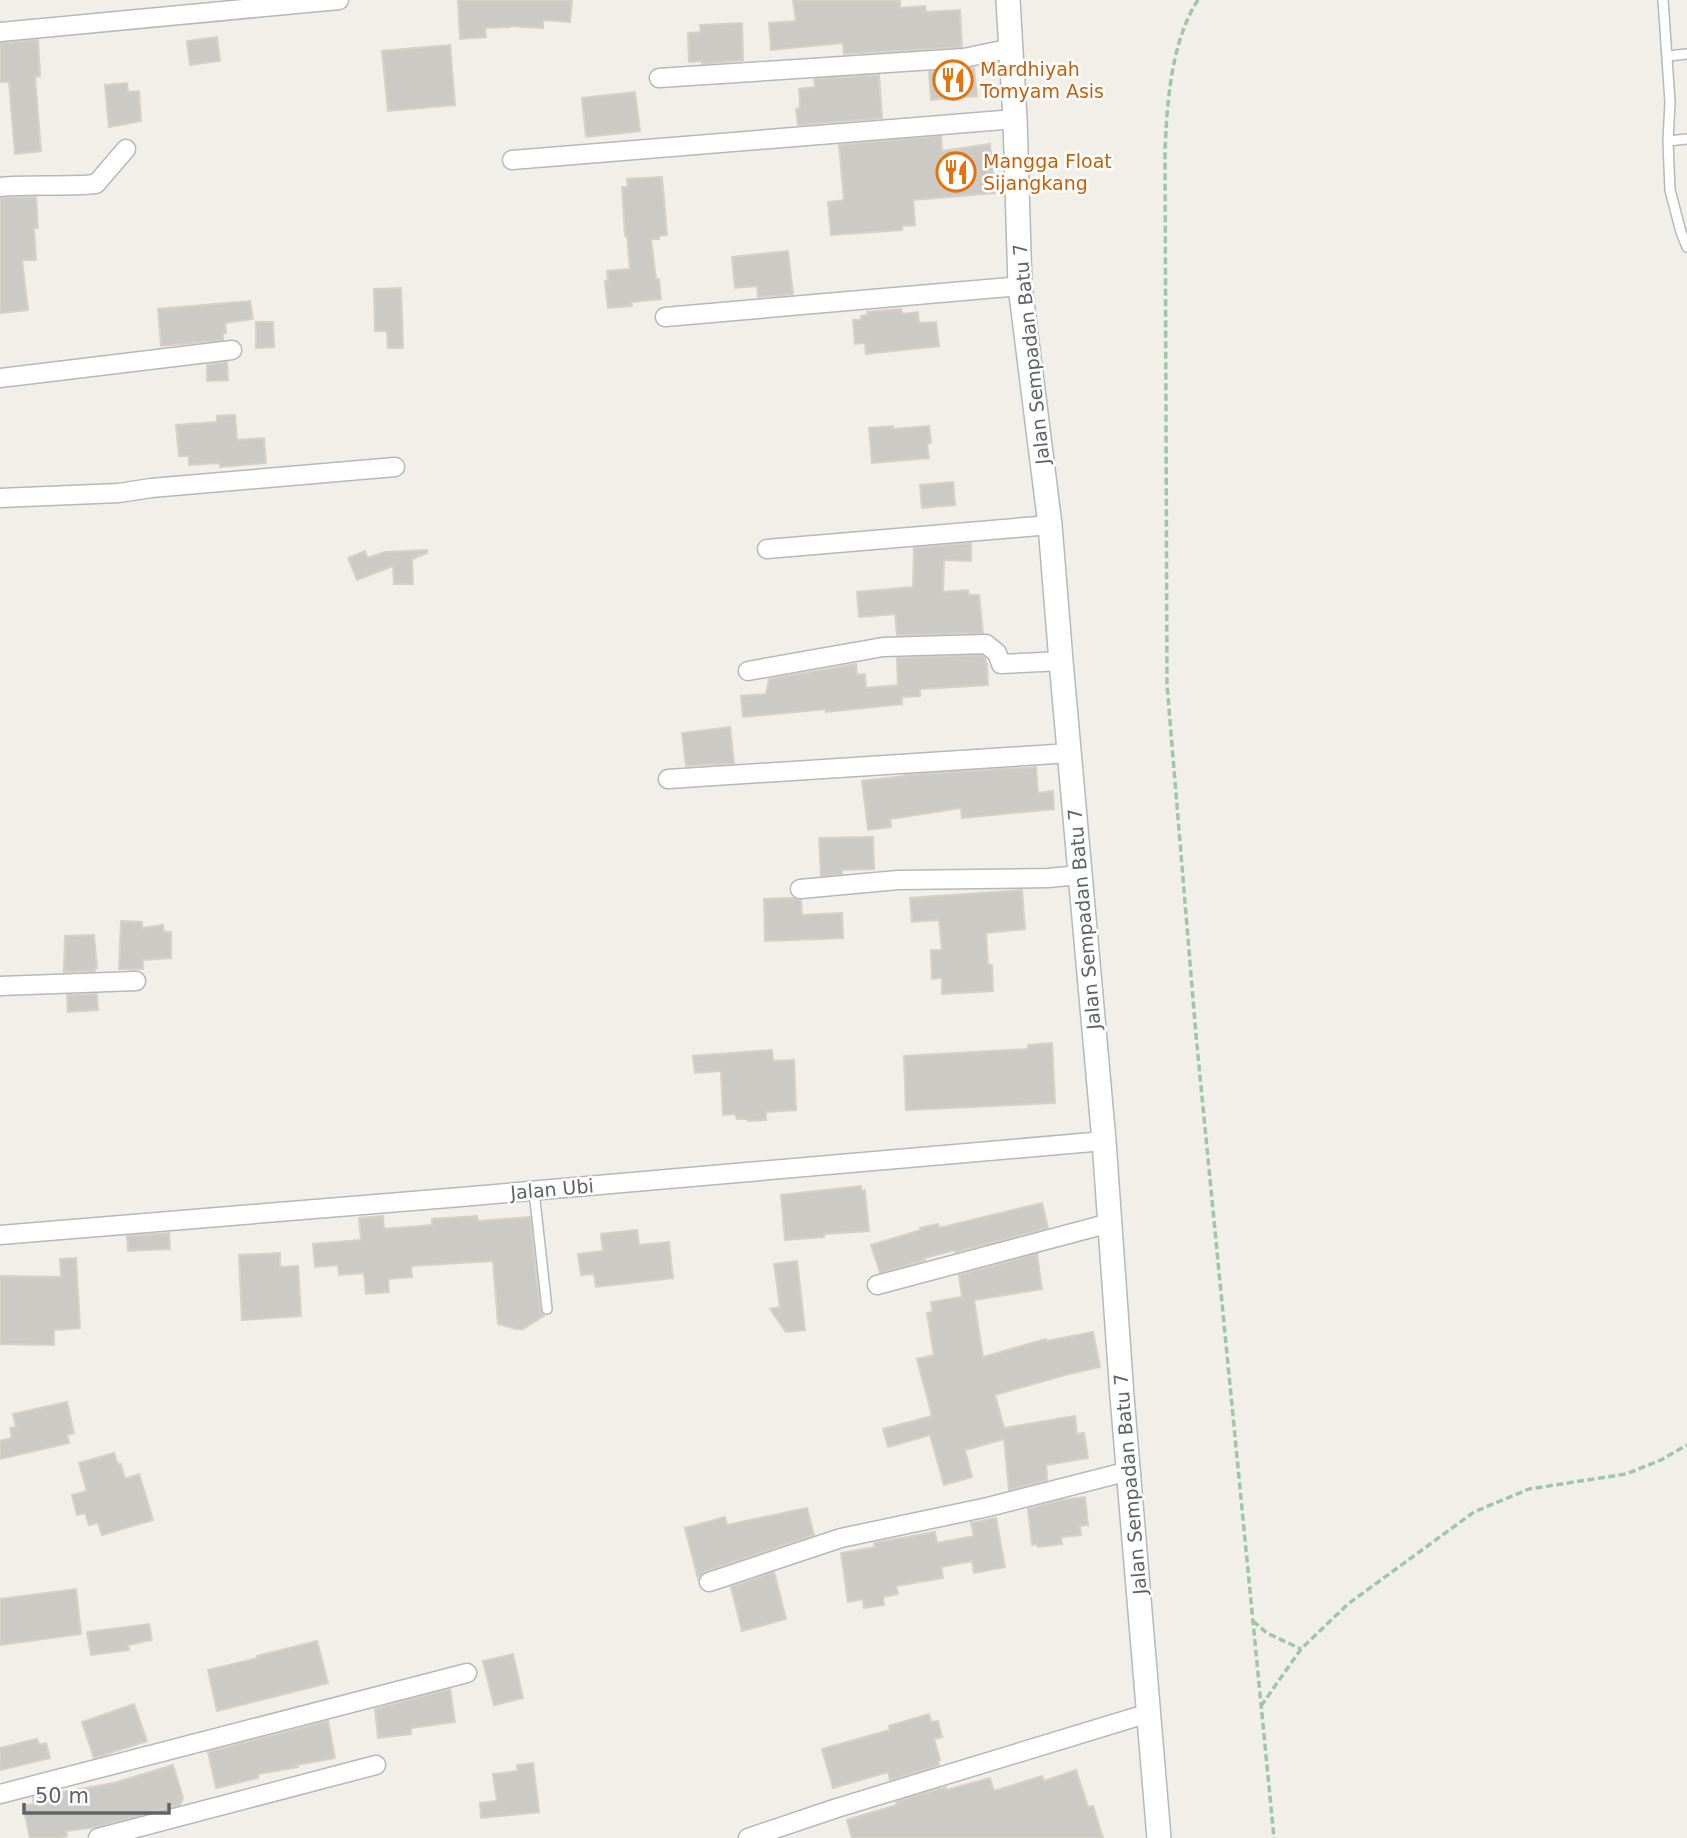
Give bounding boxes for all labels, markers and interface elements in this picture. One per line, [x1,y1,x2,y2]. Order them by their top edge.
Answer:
place label: Mardhiyah Tomyam Asis [979,58,1104,102]
restaurant icon: Mardhiyah Tomyam Asis [932,59,974,101]
place label: Mangga Float Sijangkang [983,150,1112,194]
restaurant icon: Mangga Float Sijangkang [935,151,977,193]
street label: Jalan Sempadan Batu 7 [1008,242,1054,467]
street label: Jalan Sempadan Batu 7 [1063,807,1105,1032]
street label: Jalan Ubi [508,1174,595,1204]
street label: Jalan Sempadan Batu 7 [1109,1372,1151,1597]
scale bar [24,1772,170,1816]
text: 50 m [35,1784,89,1808]

